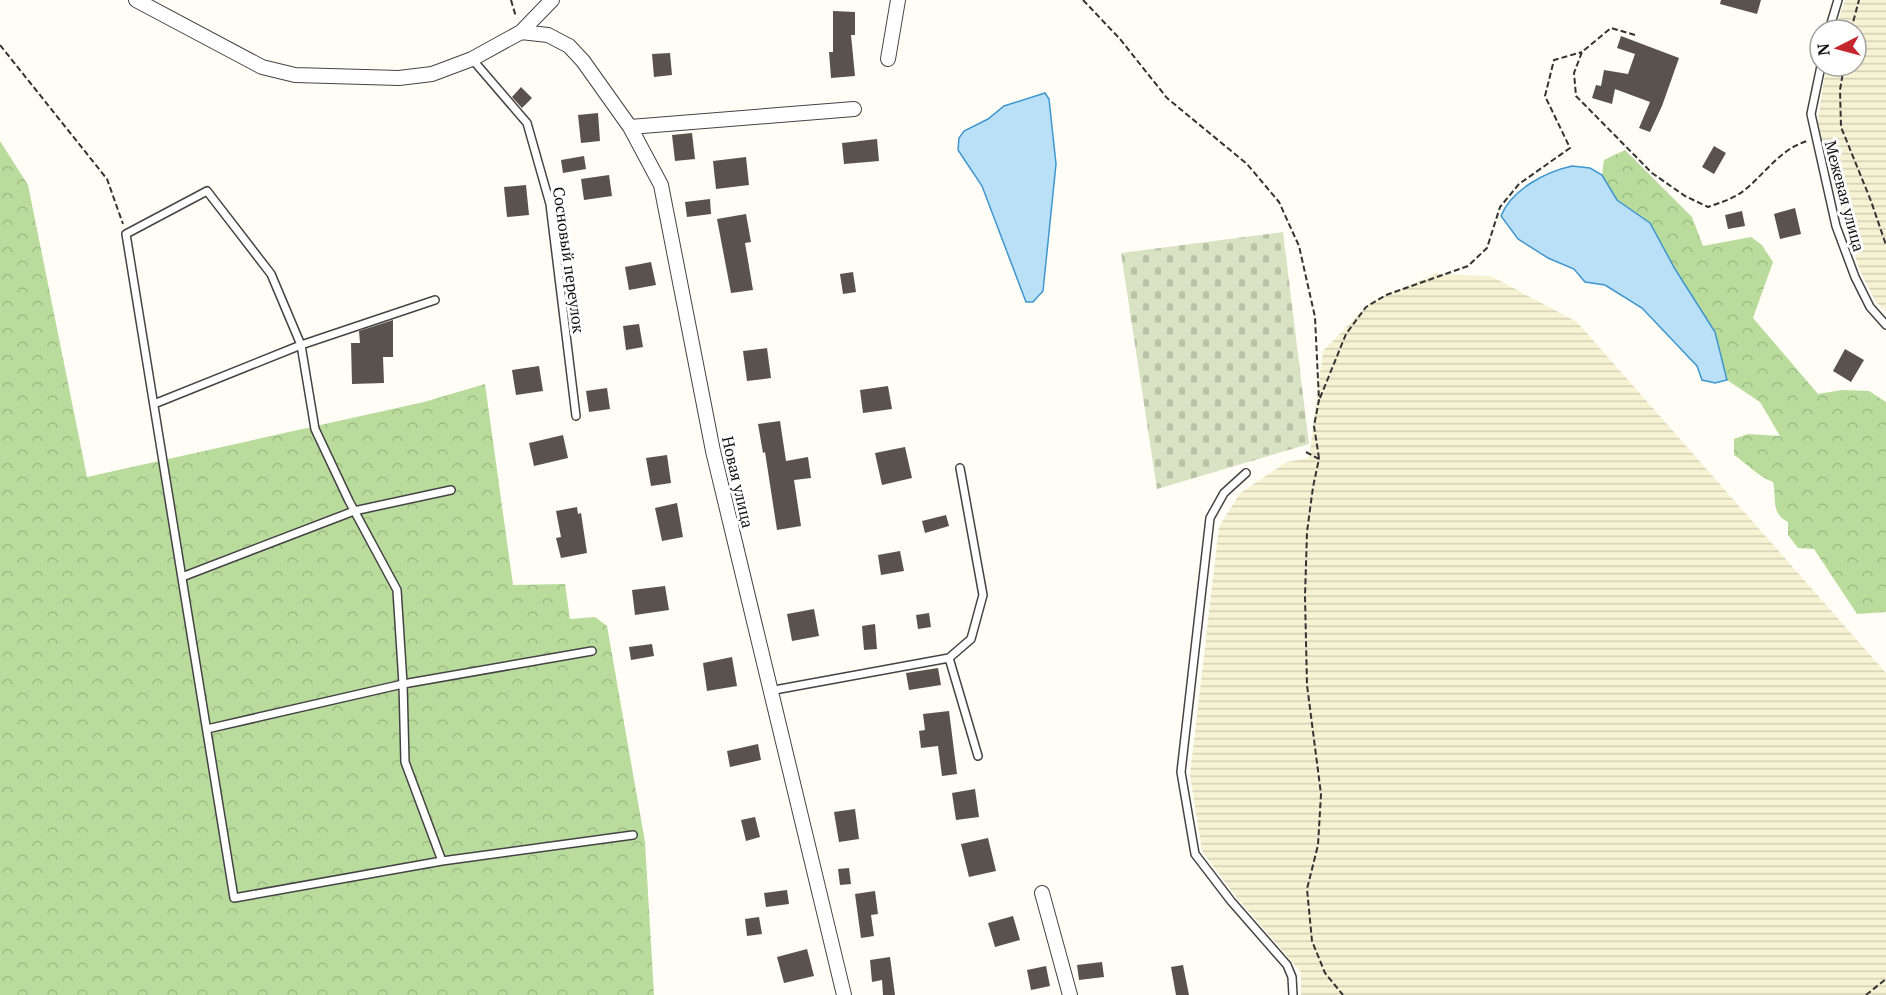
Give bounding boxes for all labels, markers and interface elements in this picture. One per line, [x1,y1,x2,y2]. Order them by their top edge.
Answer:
north arrow [1808,18,1868,78]
text: N [1812,42,1835,57]
street label: Межевая улица [1820,138,1870,254]
street label: Сосновый переулок [548,185,590,335]
street label: Новая улица [717,434,759,530]

